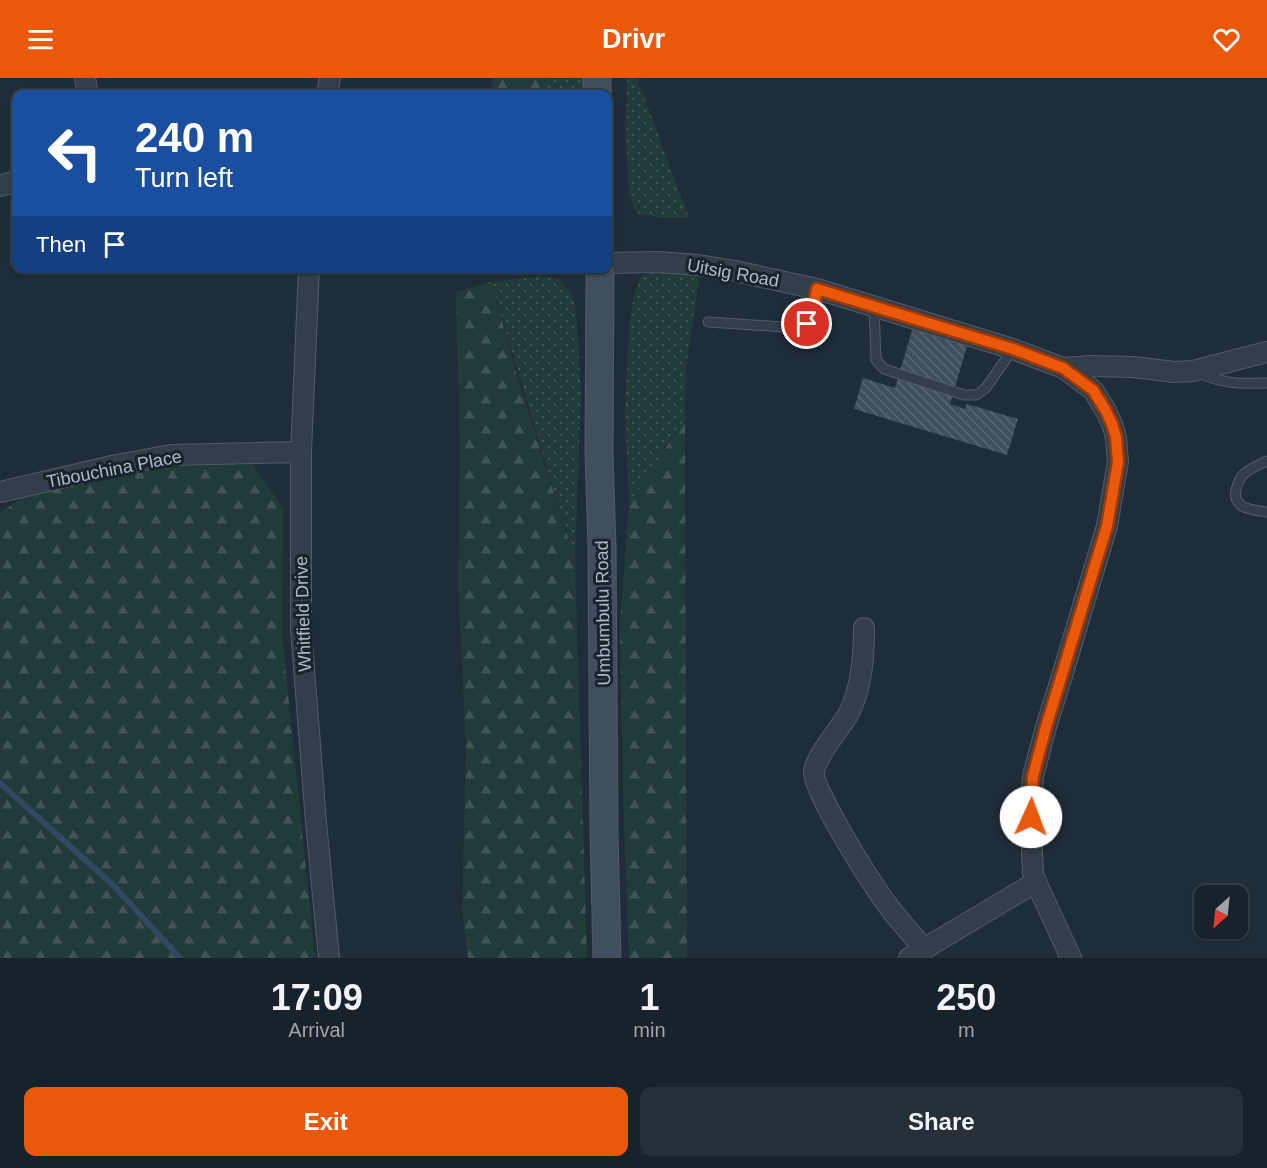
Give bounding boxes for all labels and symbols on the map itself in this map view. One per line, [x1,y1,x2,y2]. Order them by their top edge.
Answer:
street label: Uitsig Road [685,255,781,291]
pin [781,298,832,349]
street label: Tibouchina Place [45,446,183,492]
street label: Umbumbulu Road [592,540,614,686]
street label: Whitfield Drive [291,556,315,672]
position arrow [999,785,1063,849]
north arrow [1194,885,1248,939]

